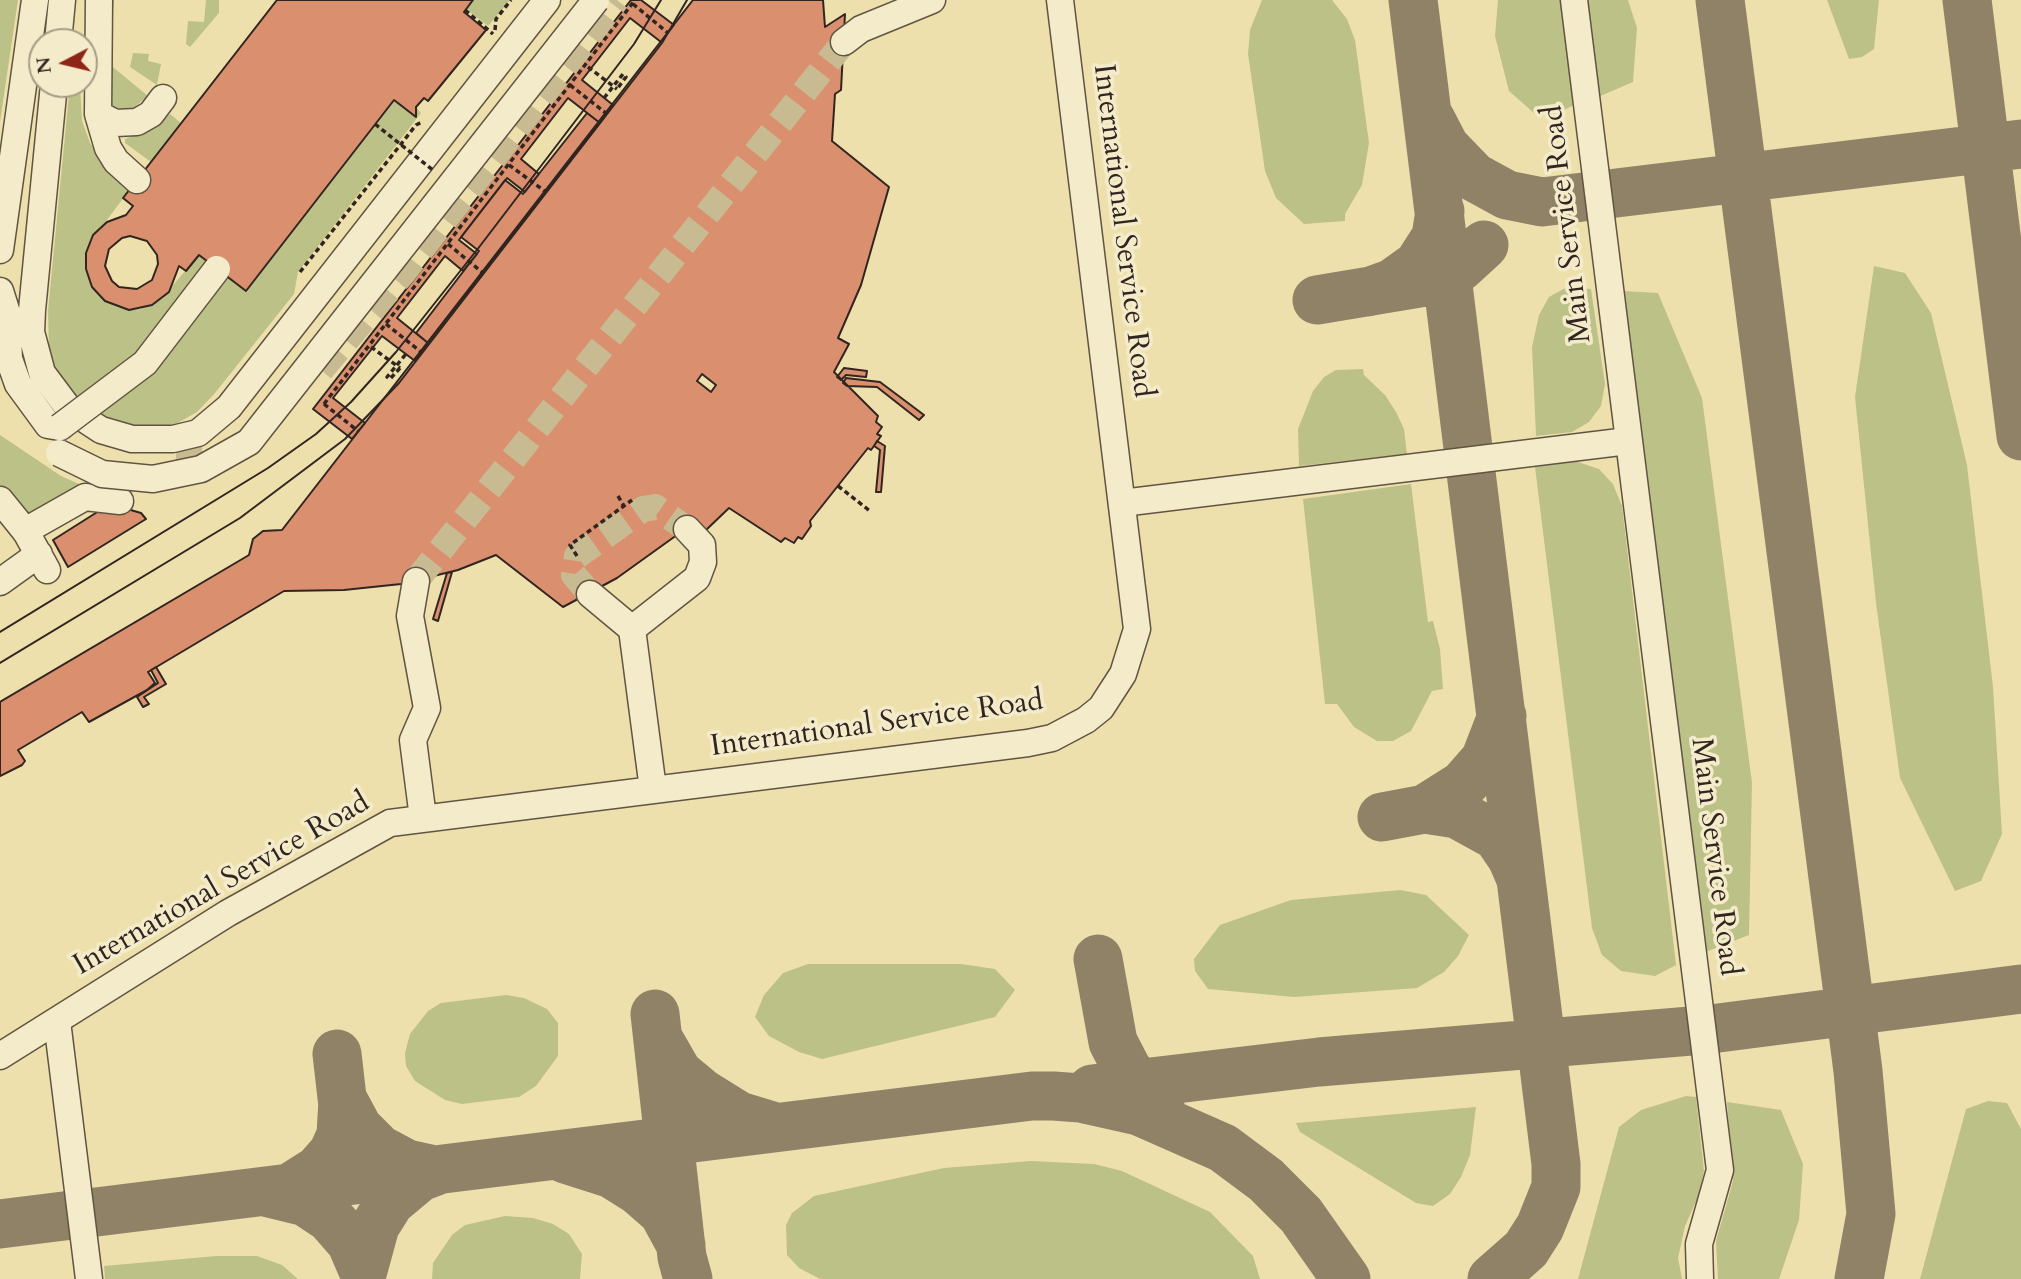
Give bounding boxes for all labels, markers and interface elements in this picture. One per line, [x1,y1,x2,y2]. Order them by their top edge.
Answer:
north arrow [28,28,98,98]
text: N [30,56,58,75]
street label: International Service Road [1084,62,1160,400]
street label: Main Service Road [1536,103,1600,345]
street label: International Service Road [708,684,1046,766]
street label: Main Service Road [1682,736,1746,978]
street label: International Service Road [68,785,376,985]

